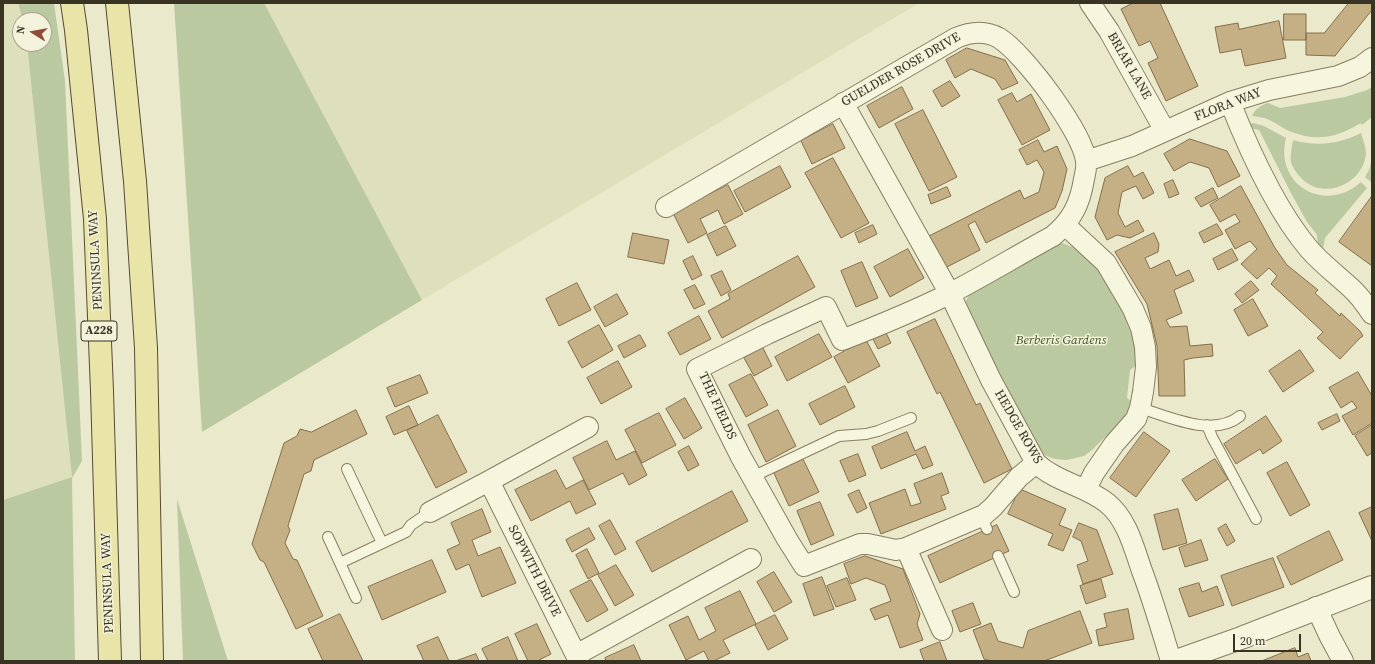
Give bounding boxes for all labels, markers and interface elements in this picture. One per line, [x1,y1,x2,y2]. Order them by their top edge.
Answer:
north arrow [12,12,52,52]
text: N [13,24,29,35]
street label: GUELDER ROSE DRIVE [839,30,963,110]
street label: BRIAR LANE [1104,30,1154,102]
street label: FLORA WAY [1192,85,1264,125]
street label: PENINSULA WAY [86,209,106,311]
road number: A228 [81,321,117,341]
park label: Berberis Gardens [1016,333,1106,349]
street label: THE FIELDS [695,370,739,442]
street label: HEDGE ROWS [991,387,1045,467]
street label: SOPWITH DRIVE [504,523,564,619]
street label: PENINSULA WAY [98,532,118,634]
scale bar [1235,626,1303,652]
text: 20 m [1240,633,1266,649]

